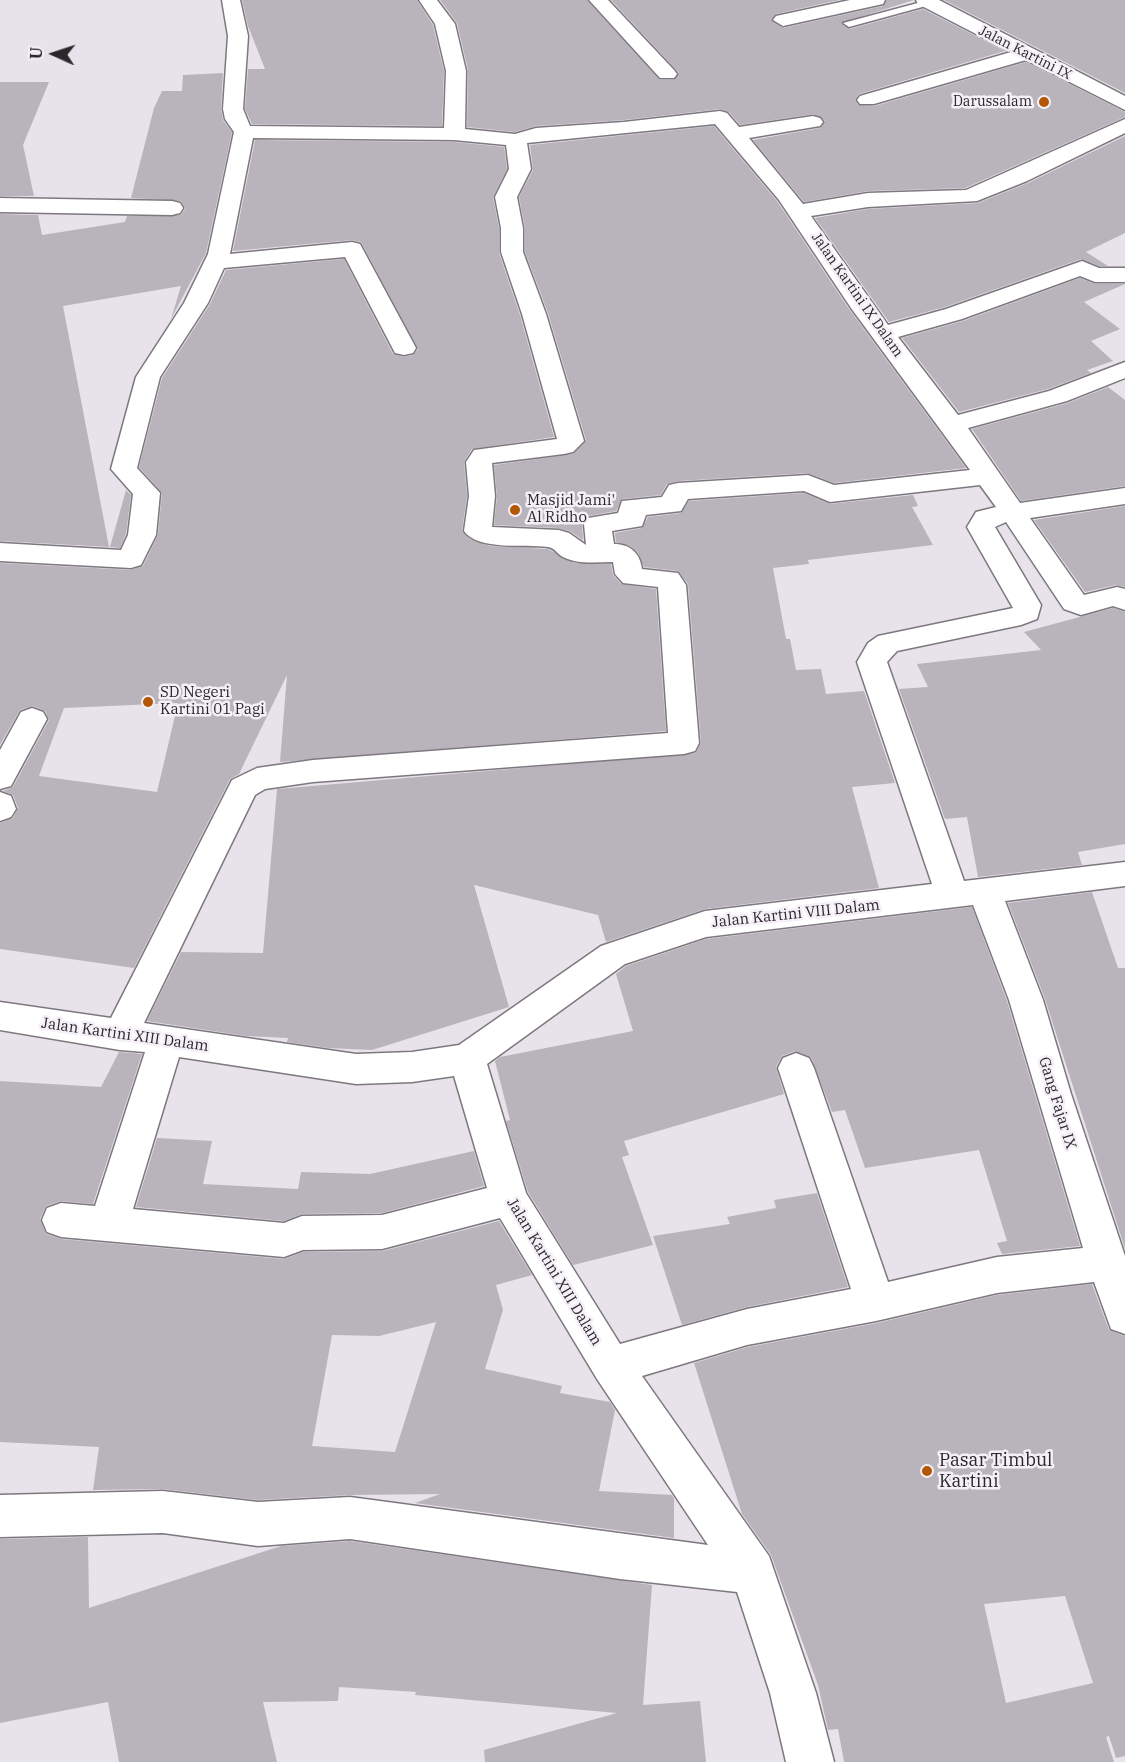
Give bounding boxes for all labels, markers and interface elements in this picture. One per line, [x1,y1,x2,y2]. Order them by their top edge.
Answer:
street label: Jalan Kartini IX [976,22,1074,84]
north arrow [24,24,84,84]
text: U [26,46,46,60]
place label: Darussalam [953,94,1032,110]
marker: Darussalam [1037,95,1051,109]
street label: Jalan Kartini IX Dalam [808,230,906,360]
place label: Masjid Jami' Al Ridho [527,492,615,527]
marker: Masjid Jami' Al Ridho [508,503,522,517]
place label: SD Negeri Kartini 01 Pagi [160,684,265,719]
marker: SD Negeri Kartini 01 Pagi [141,695,155,709]
street label: Jalan Kartini VIII Dalam [711,896,881,932]
street label: Jalan Kartini XIII Dalam [40,1014,210,1056]
street label: Gang Fajar IX [1034,1055,1080,1151]
street label: Jalan Kartini XIII Dalam [503,1195,605,1349]
place label: Pasar Timbul Kartini [939,1450,1052,1492]
marker: Pasar Timbul Kartini [920,1464,934,1478]

